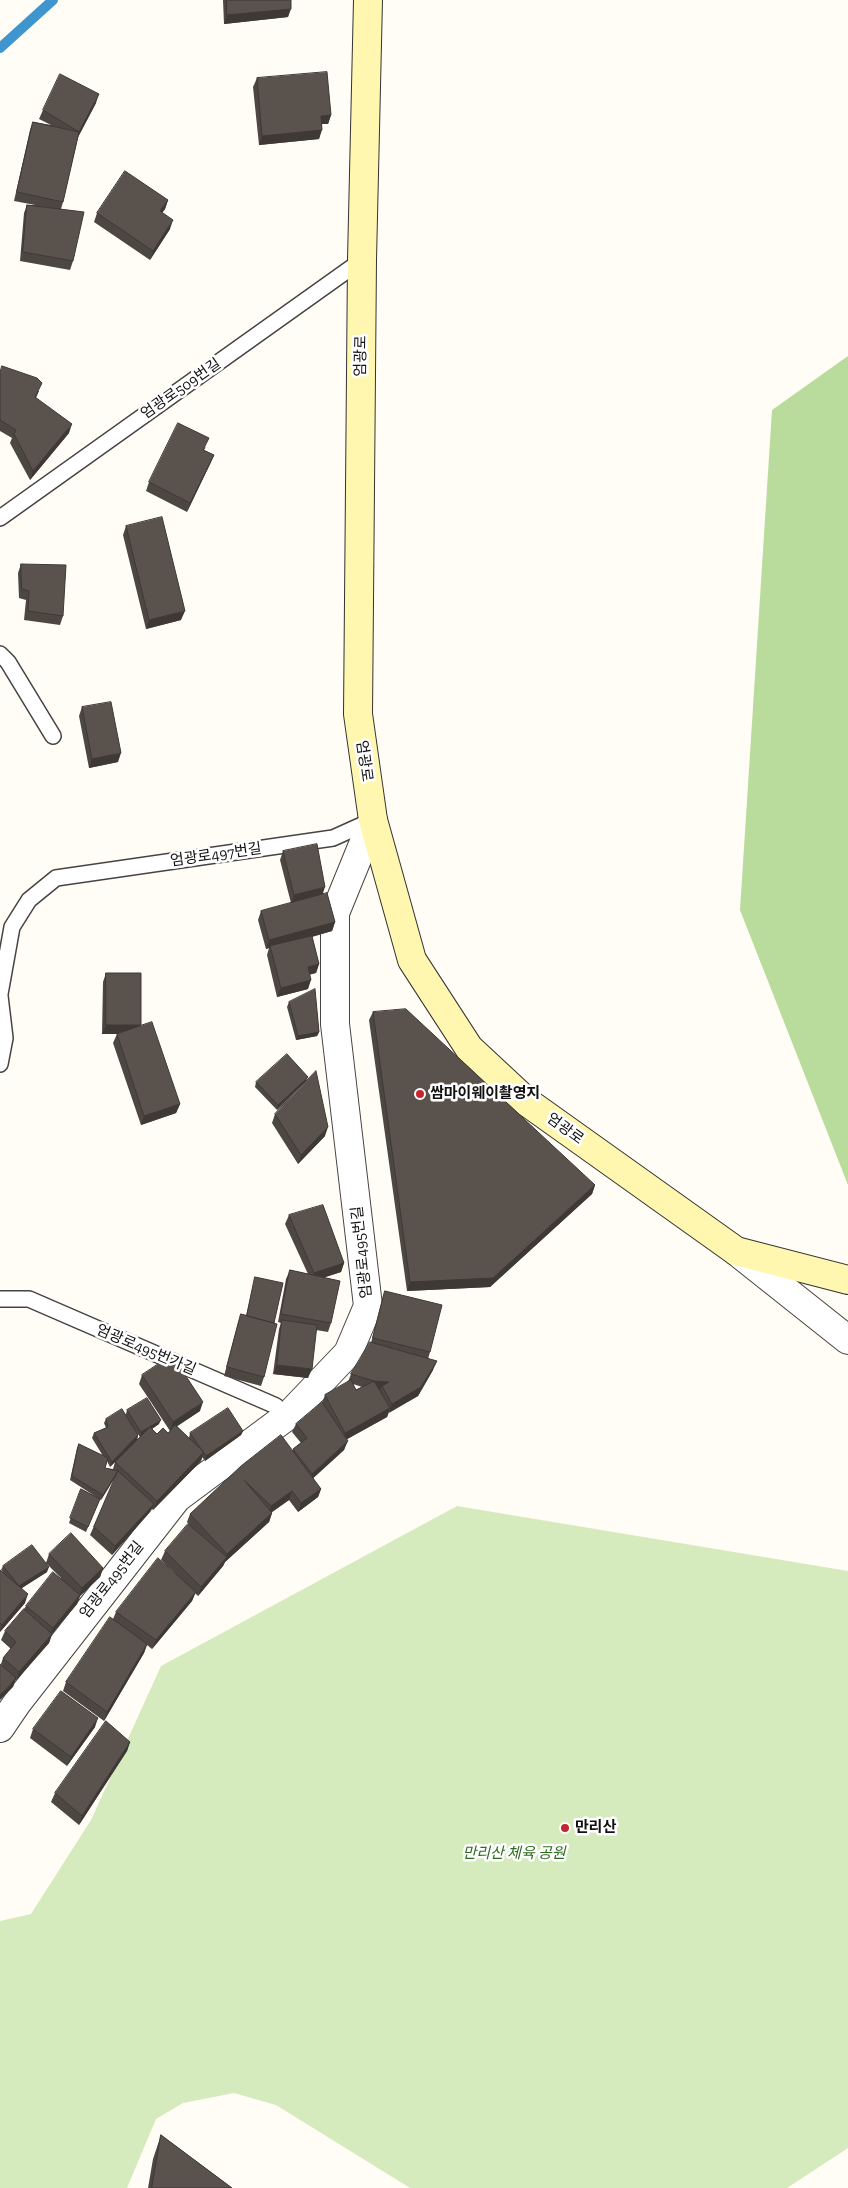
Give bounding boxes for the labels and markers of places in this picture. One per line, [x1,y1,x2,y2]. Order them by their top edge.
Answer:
place label: 쌈마이웨이촬영지 [430,1085,540,1103]
marker: 쌈마이웨이촬영지 [414,1088,426,1100]
place label: 만리산 [575,1819,616,1837]
marker: 만리산 [559,1822,571,1834]

